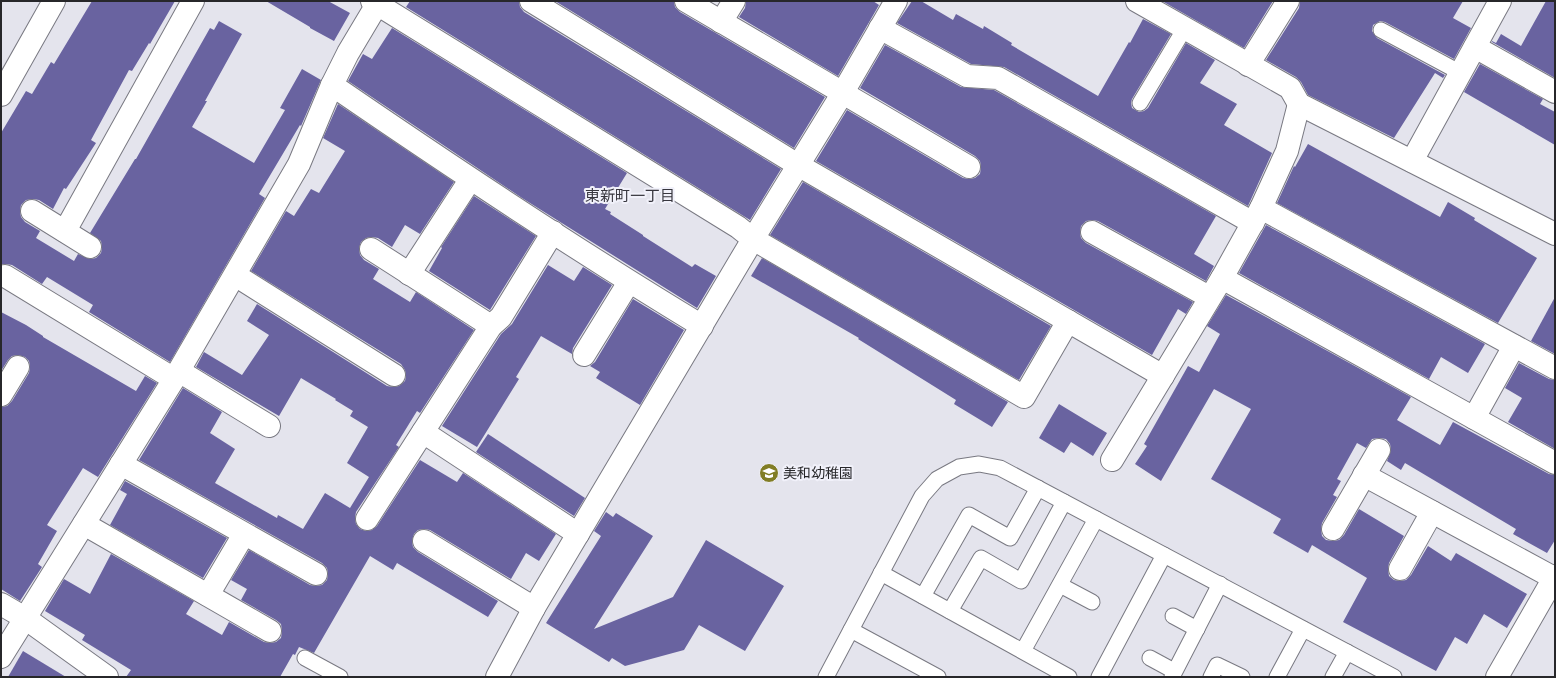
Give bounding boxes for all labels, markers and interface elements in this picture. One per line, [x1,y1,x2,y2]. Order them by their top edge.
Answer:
district label: 東新町一丁目 [585,185,675,206]
school or university icon: 美和幼稚園 [758,462,780,484]
place label: 美和幼稚園 [783,464,853,482]

